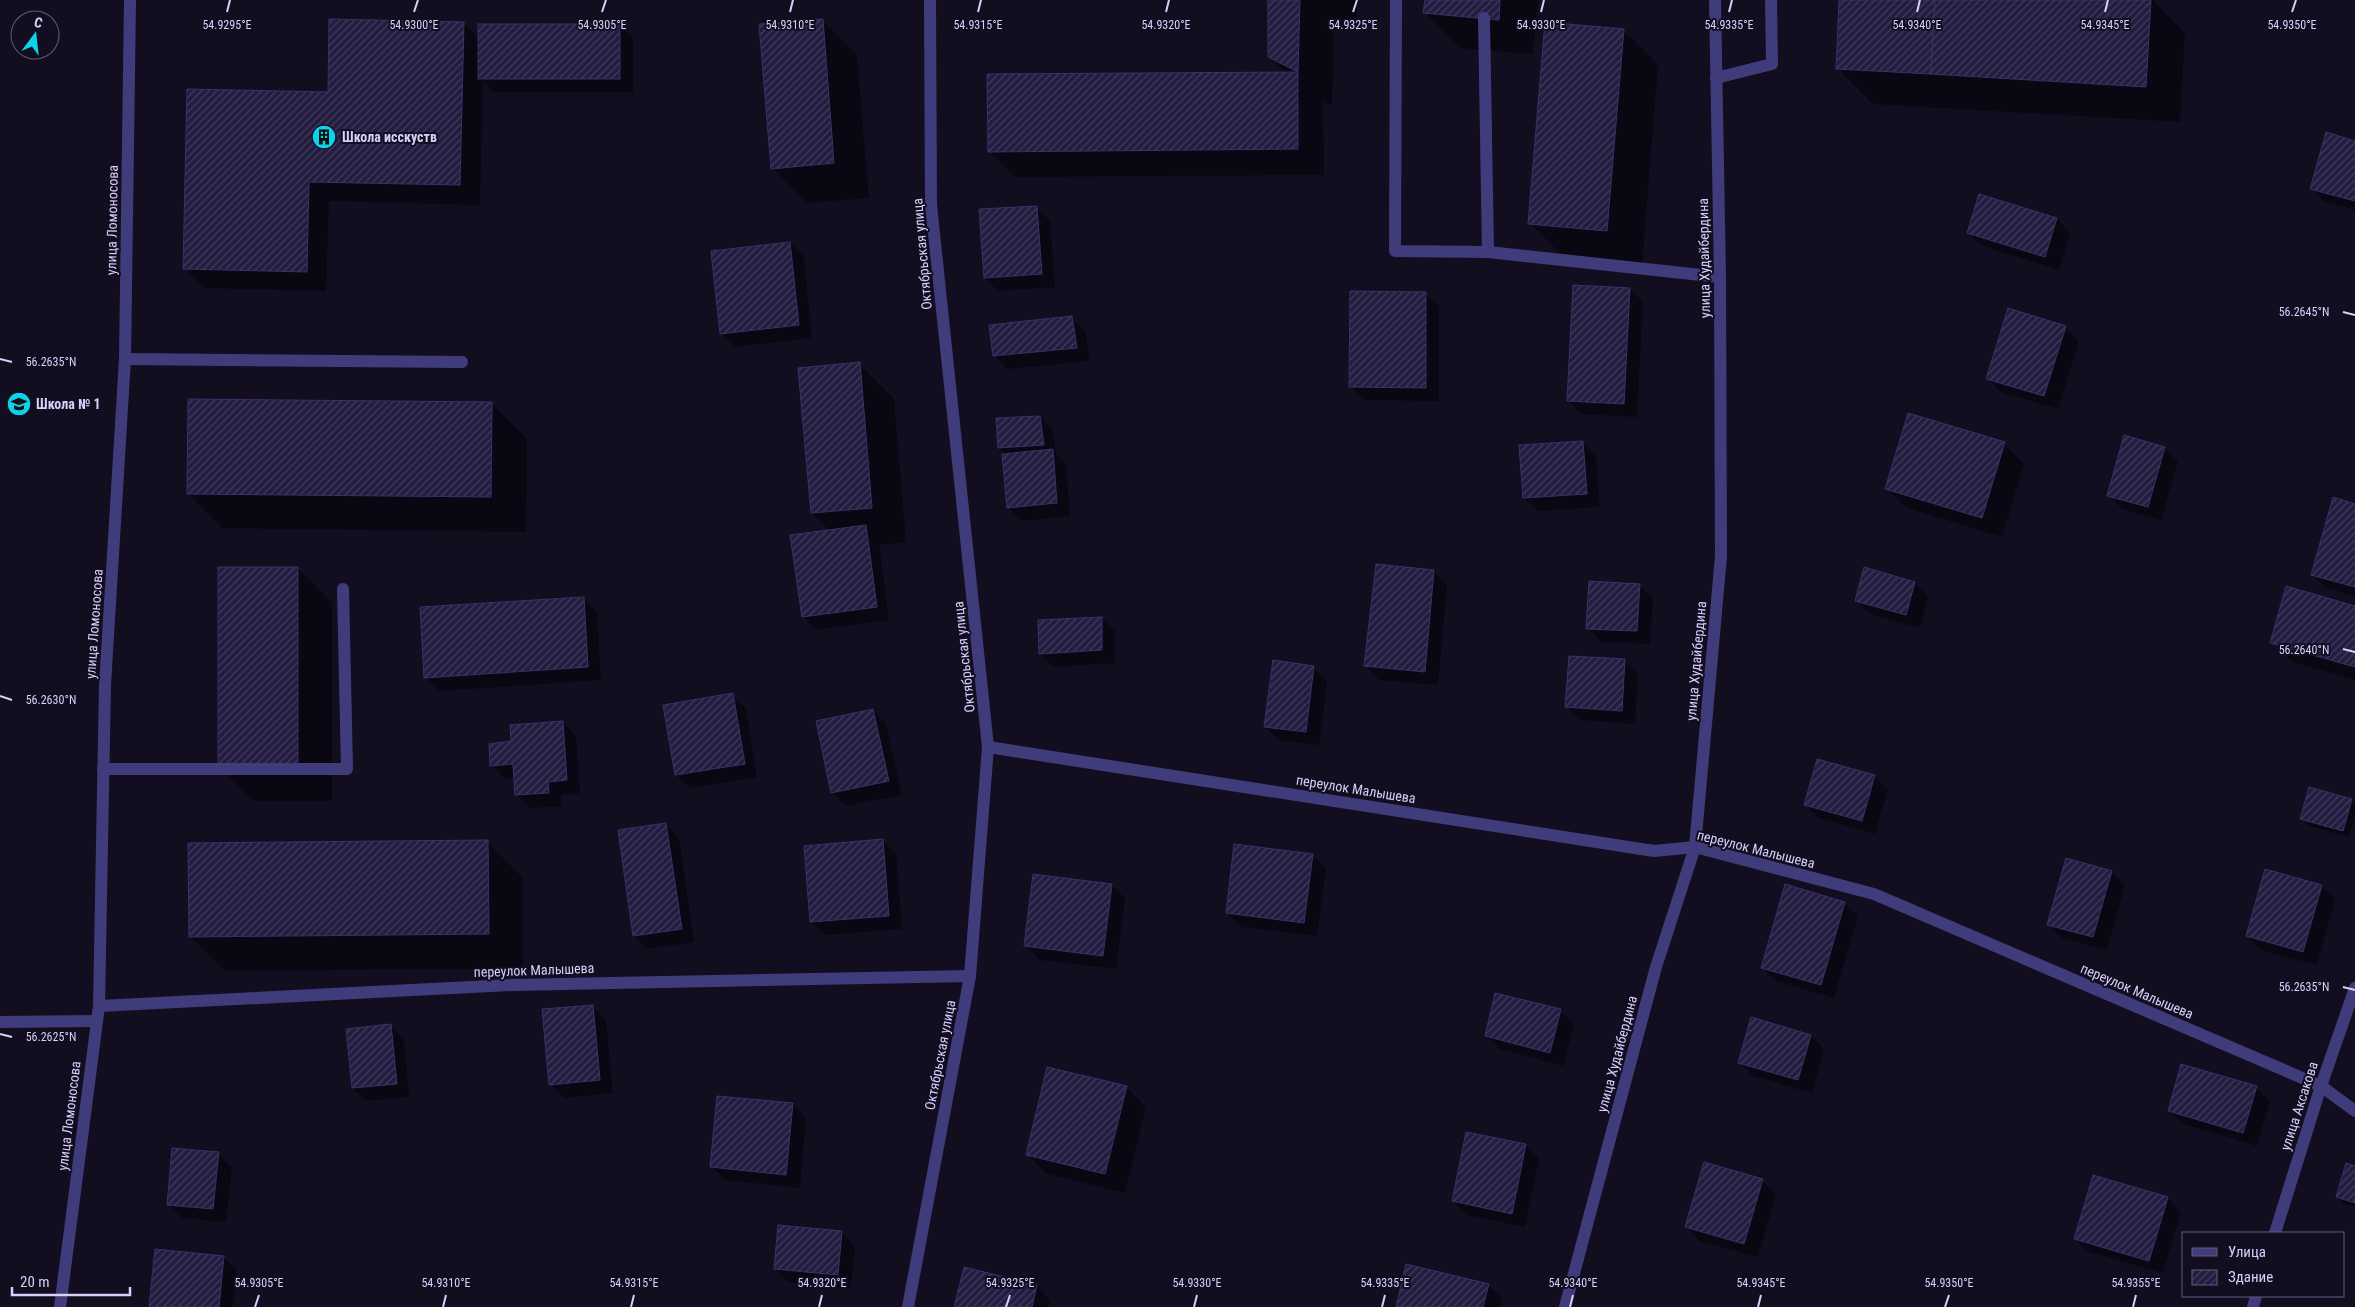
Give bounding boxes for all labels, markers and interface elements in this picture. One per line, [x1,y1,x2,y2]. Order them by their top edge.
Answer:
north arrow [10,10,60,60]
text: С [32,14,44,31]
text: 54.9295°E [202,18,252,32]
text: 54.9300°E [389,18,439,32]
text: 54.9305°E [577,18,627,32]
text: 54.9310°E [765,18,815,32]
text: 54.9315°E [953,18,1003,32]
text: 54.9320°E [1141,18,1191,32]
text: 54.9325°E [1328,18,1378,32]
text: 54.9330°E [1516,18,1566,32]
text: 54.9335°E [1704,18,1754,32]
text: 54.9340°E [1892,18,1942,32]
text: 54.9345°E [2080,18,2130,32]
text: 54.9350°E [2267,18,2317,32]
building icon: Школа исскуств [311,124,337,150]
place label: Школа исскуств [342,129,437,145]
street label: улица Ломоносова [103,165,121,275]
street label: Октябрьская улица [909,198,935,310]
street label: улица Худайбердина [1695,198,1713,318]
text: 56.2645°N [2279,305,2329,319]
text: 56.2635°N [26,355,76,369]
school or university icon: Школа № 1 [6,391,32,417]
place label: Школа № 1 [36,396,101,412]
street label: улица Ломоносова [82,568,106,680]
street label: Октябрьская улица [950,601,978,713]
street label: улица Худайбердина [1683,601,1709,721]
text: 56.2640°N [2279,643,2329,657]
text: 56.2630°N [26,693,76,707]
street label: переулок Малышева [1295,772,1417,806]
street label: переулок Малышева [1695,827,1817,871]
street label: переулок Малышева [473,960,595,980]
street label: переулок Малышева [2078,960,2196,1022]
text: 56.2635°N [2279,980,2329,994]
street label: улица Худайбердина [1594,994,1640,1114]
street label: Октябрьская улица [921,999,959,1111]
text: 56.2625°N [26,1030,76,1044]
street label: улица Ломоносова [54,1060,84,1172]
street label: улица Аксакова [2277,1060,2321,1152]
legend [2182,1232,2345,1297]
text: Улица [2228,1243,2266,1261]
scale bar [12,1264,130,1296]
text: Здание [2228,1268,2273,1286]
text: 20 m [20,1273,50,1291]
text: 54.9305°E [234,1276,284,1290]
text: 54.9310°E [421,1276,471,1290]
text: 54.9315°E [609,1276,659,1290]
text: 54.9320°E [797,1276,847,1290]
text: 54.9325°E [985,1276,1035,1290]
text: 54.9330°E [1172,1276,1222,1290]
text: 54.9335°E [1360,1276,1410,1290]
text: 54.9340°E [1548,1276,1598,1290]
text: 54.9345°E [1736,1276,1786,1290]
text: 54.9350°E [1924,1276,1974,1290]
text: 54.9355°E [2111,1276,2161,1290]

